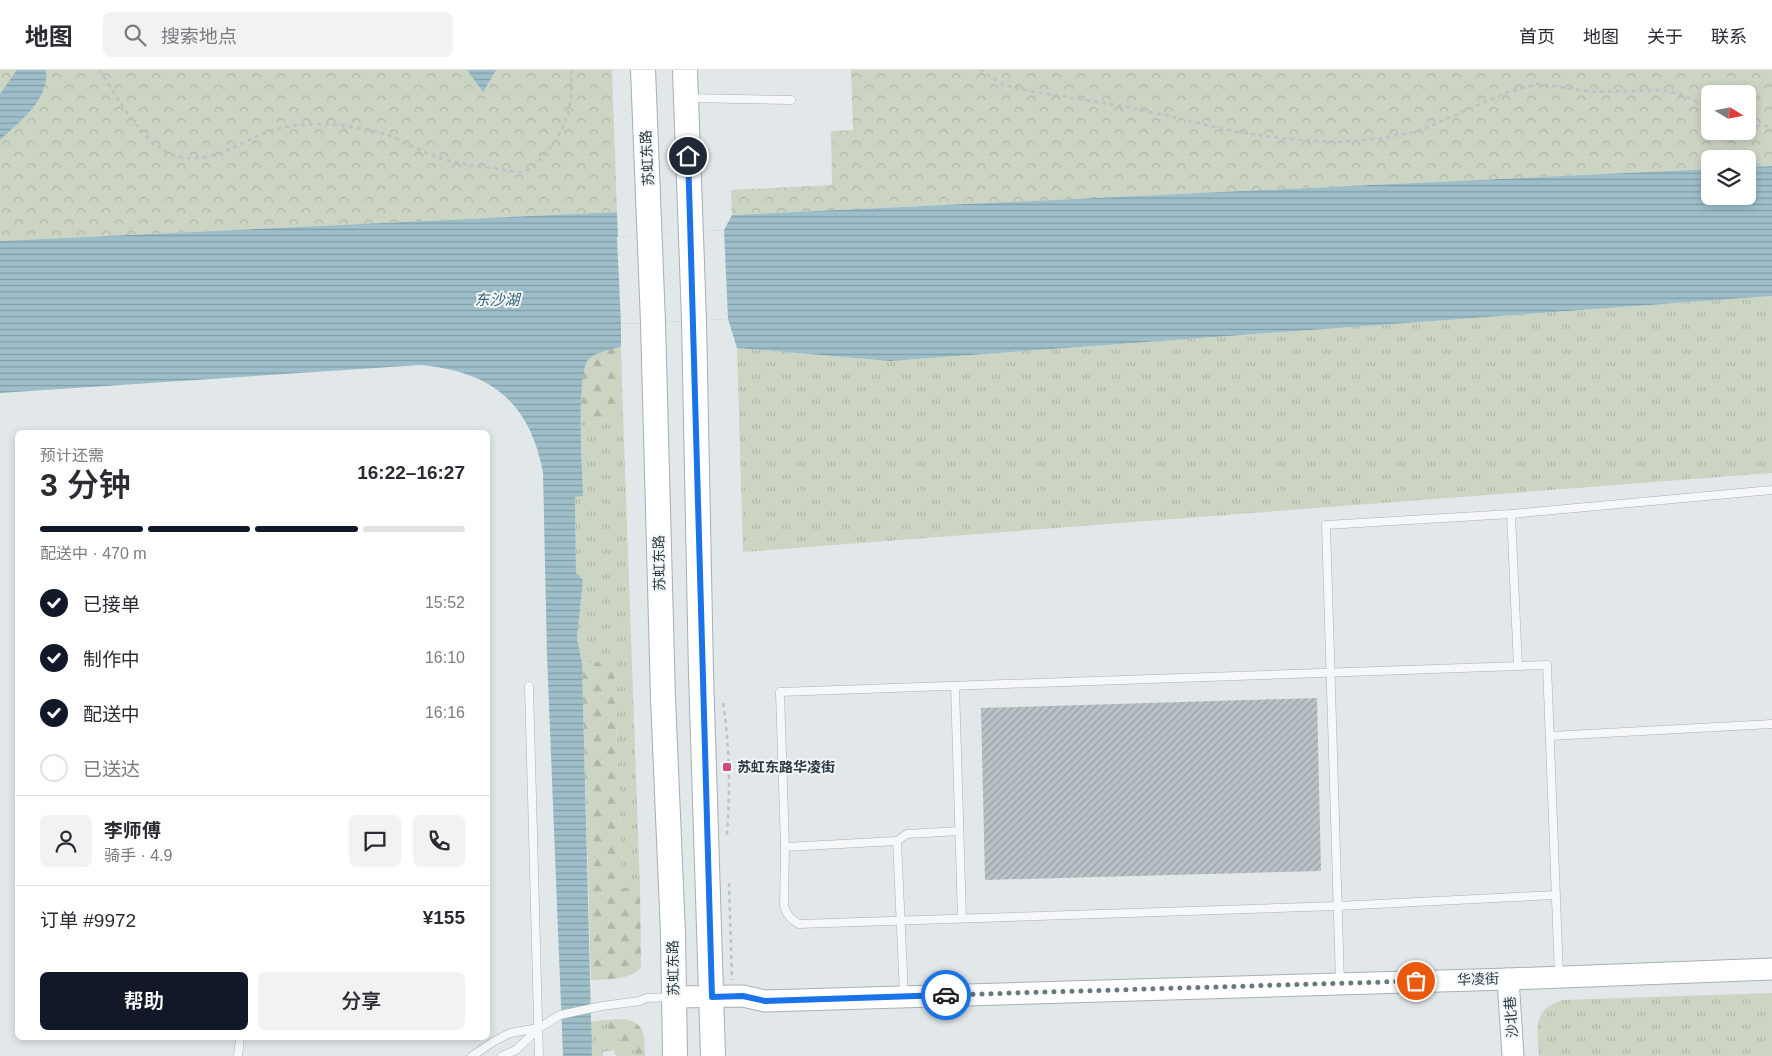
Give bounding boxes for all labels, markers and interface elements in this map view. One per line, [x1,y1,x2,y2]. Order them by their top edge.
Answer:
search box [103,12,453,57]
icon: search [121,21,149,49]
text: 地图 [25,23,73,50]
text: 搜索地点 [161,26,237,47]
text: 首页 [1519,27,1555,47]
text: 地图 [1583,27,1619,47]
text: 关于 [1647,27,1683,47]
text: 联系 [1711,27,1747,47]
north arrow [1701,85,1756,140]
map controls [1701,85,1756,205]
street label: 苏虹东路 [638,130,656,186]
pin [667,135,709,177]
icon: home [674,142,702,170]
button: layers [1701,150,1756,205]
water label: 东沙湖 [474,291,521,308]
text: 预计还需 [40,447,104,464]
text: 16:22–16:27 [357,462,465,483]
text: 3 分钟 [40,467,131,503]
street label: 苏虹东路 [651,535,667,591]
text: 配送中 · 470 m [40,545,147,562]
icon: check [40,589,68,617]
text: 已接单 [83,594,140,615]
text: 15:52 [425,594,465,611]
icon: check [40,644,68,672]
text: 制作中 [83,649,140,670]
text: 16:10 [425,649,465,666]
icon: check [40,699,68,727]
text: 配送中 [83,704,140,725]
text: 16:16 [425,704,465,721]
text: 已送达 [83,759,140,780]
place label: 苏虹东路华凌街 [737,759,835,775]
marker: 苏虹东路华凌街 [721,761,733,773]
button: person [40,815,92,867]
button: chat [349,815,401,867]
button: phone [413,815,465,867]
text: 李师傅 [104,820,161,841]
text: 骑手 · 4.9 [104,847,172,864]
text: ¥155 [423,907,465,928]
text: 订单 #9972 [40,910,136,931]
street label: 苏虹东路 [665,940,681,996]
pin [1395,960,1437,1002]
icon: bag [1402,967,1430,995]
courier [921,970,971,1020]
street label: 华凌街 [1457,970,1499,988]
button: 帮助 [40,972,248,1030]
button: 分享 [258,972,465,1030]
icon: car [932,981,960,1009]
street label: 沙北巷 [1502,995,1520,1039]

